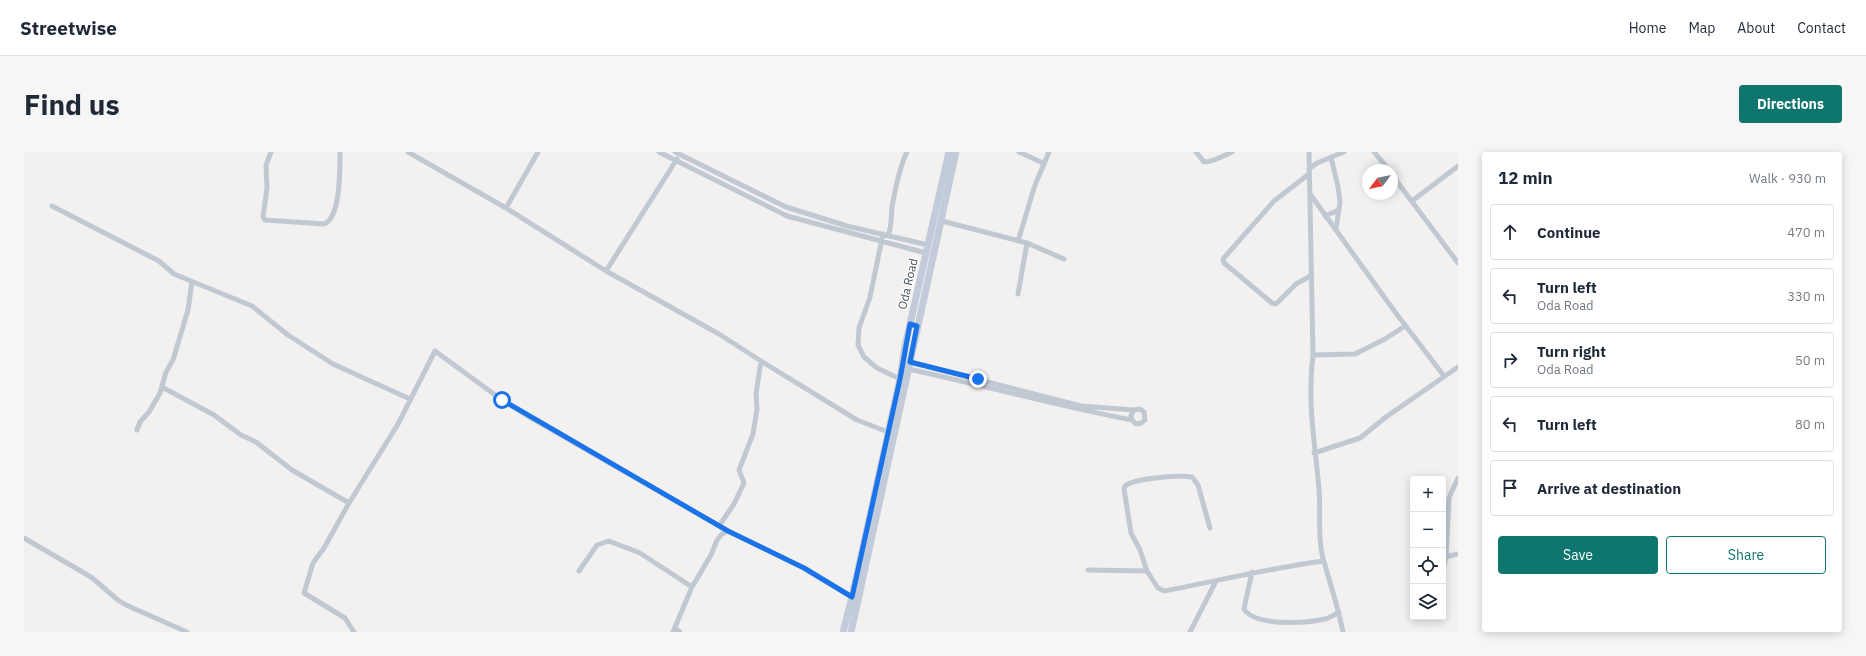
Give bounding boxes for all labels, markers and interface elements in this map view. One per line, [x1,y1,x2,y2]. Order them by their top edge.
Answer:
text: Streetwise [20,16,117,40]
text: Home [1629,19,1666,37]
text: Map [1688,19,1715,37]
text: About [1737,19,1775,37]
text: Contact [1797,19,1846,37]
button: Directions [1739,85,1842,123]
text: Find us [24,86,120,123]
north arrow [1362,164,1398,200]
text: 12 min [1498,167,1553,189]
text: Walk · 930 m [1749,170,1826,187]
icon: ahead [1499,221,1521,243]
text: Continue [1537,223,1601,242]
text: 470 m [1787,224,1825,241]
street label: Oda Road [894,257,921,311]
text: Turn left [1537,278,1597,297]
icon: left [1499,285,1521,307]
text: 330 m [1787,288,1825,305]
text: Oda Road [1537,297,1594,314]
text: Turn right [1537,342,1606,361]
icon: right [1499,349,1521,371]
text: 50 m [1795,352,1825,369]
text: Oda Road [1537,361,1594,378]
route end [969,370,987,388]
route start [493,391,511,409]
icon: left [1499,413,1521,435]
text: Turn left [1537,415,1597,434]
text: 80 m [1795,416,1825,433]
map controls [1410,476,1446,620]
button: + [1410,476,1446,512]
icon: arrive [1499,477,1521,499]
text: Arrive at destination [1537,479,1681,498]
button: − [1410,512,1446,548]
button: Save [1498,536,1658,574]
button: Share [1666,536,1826,574]
button: locate [1410,548,1446,584]
button: layers [1410,584,1446,620]

